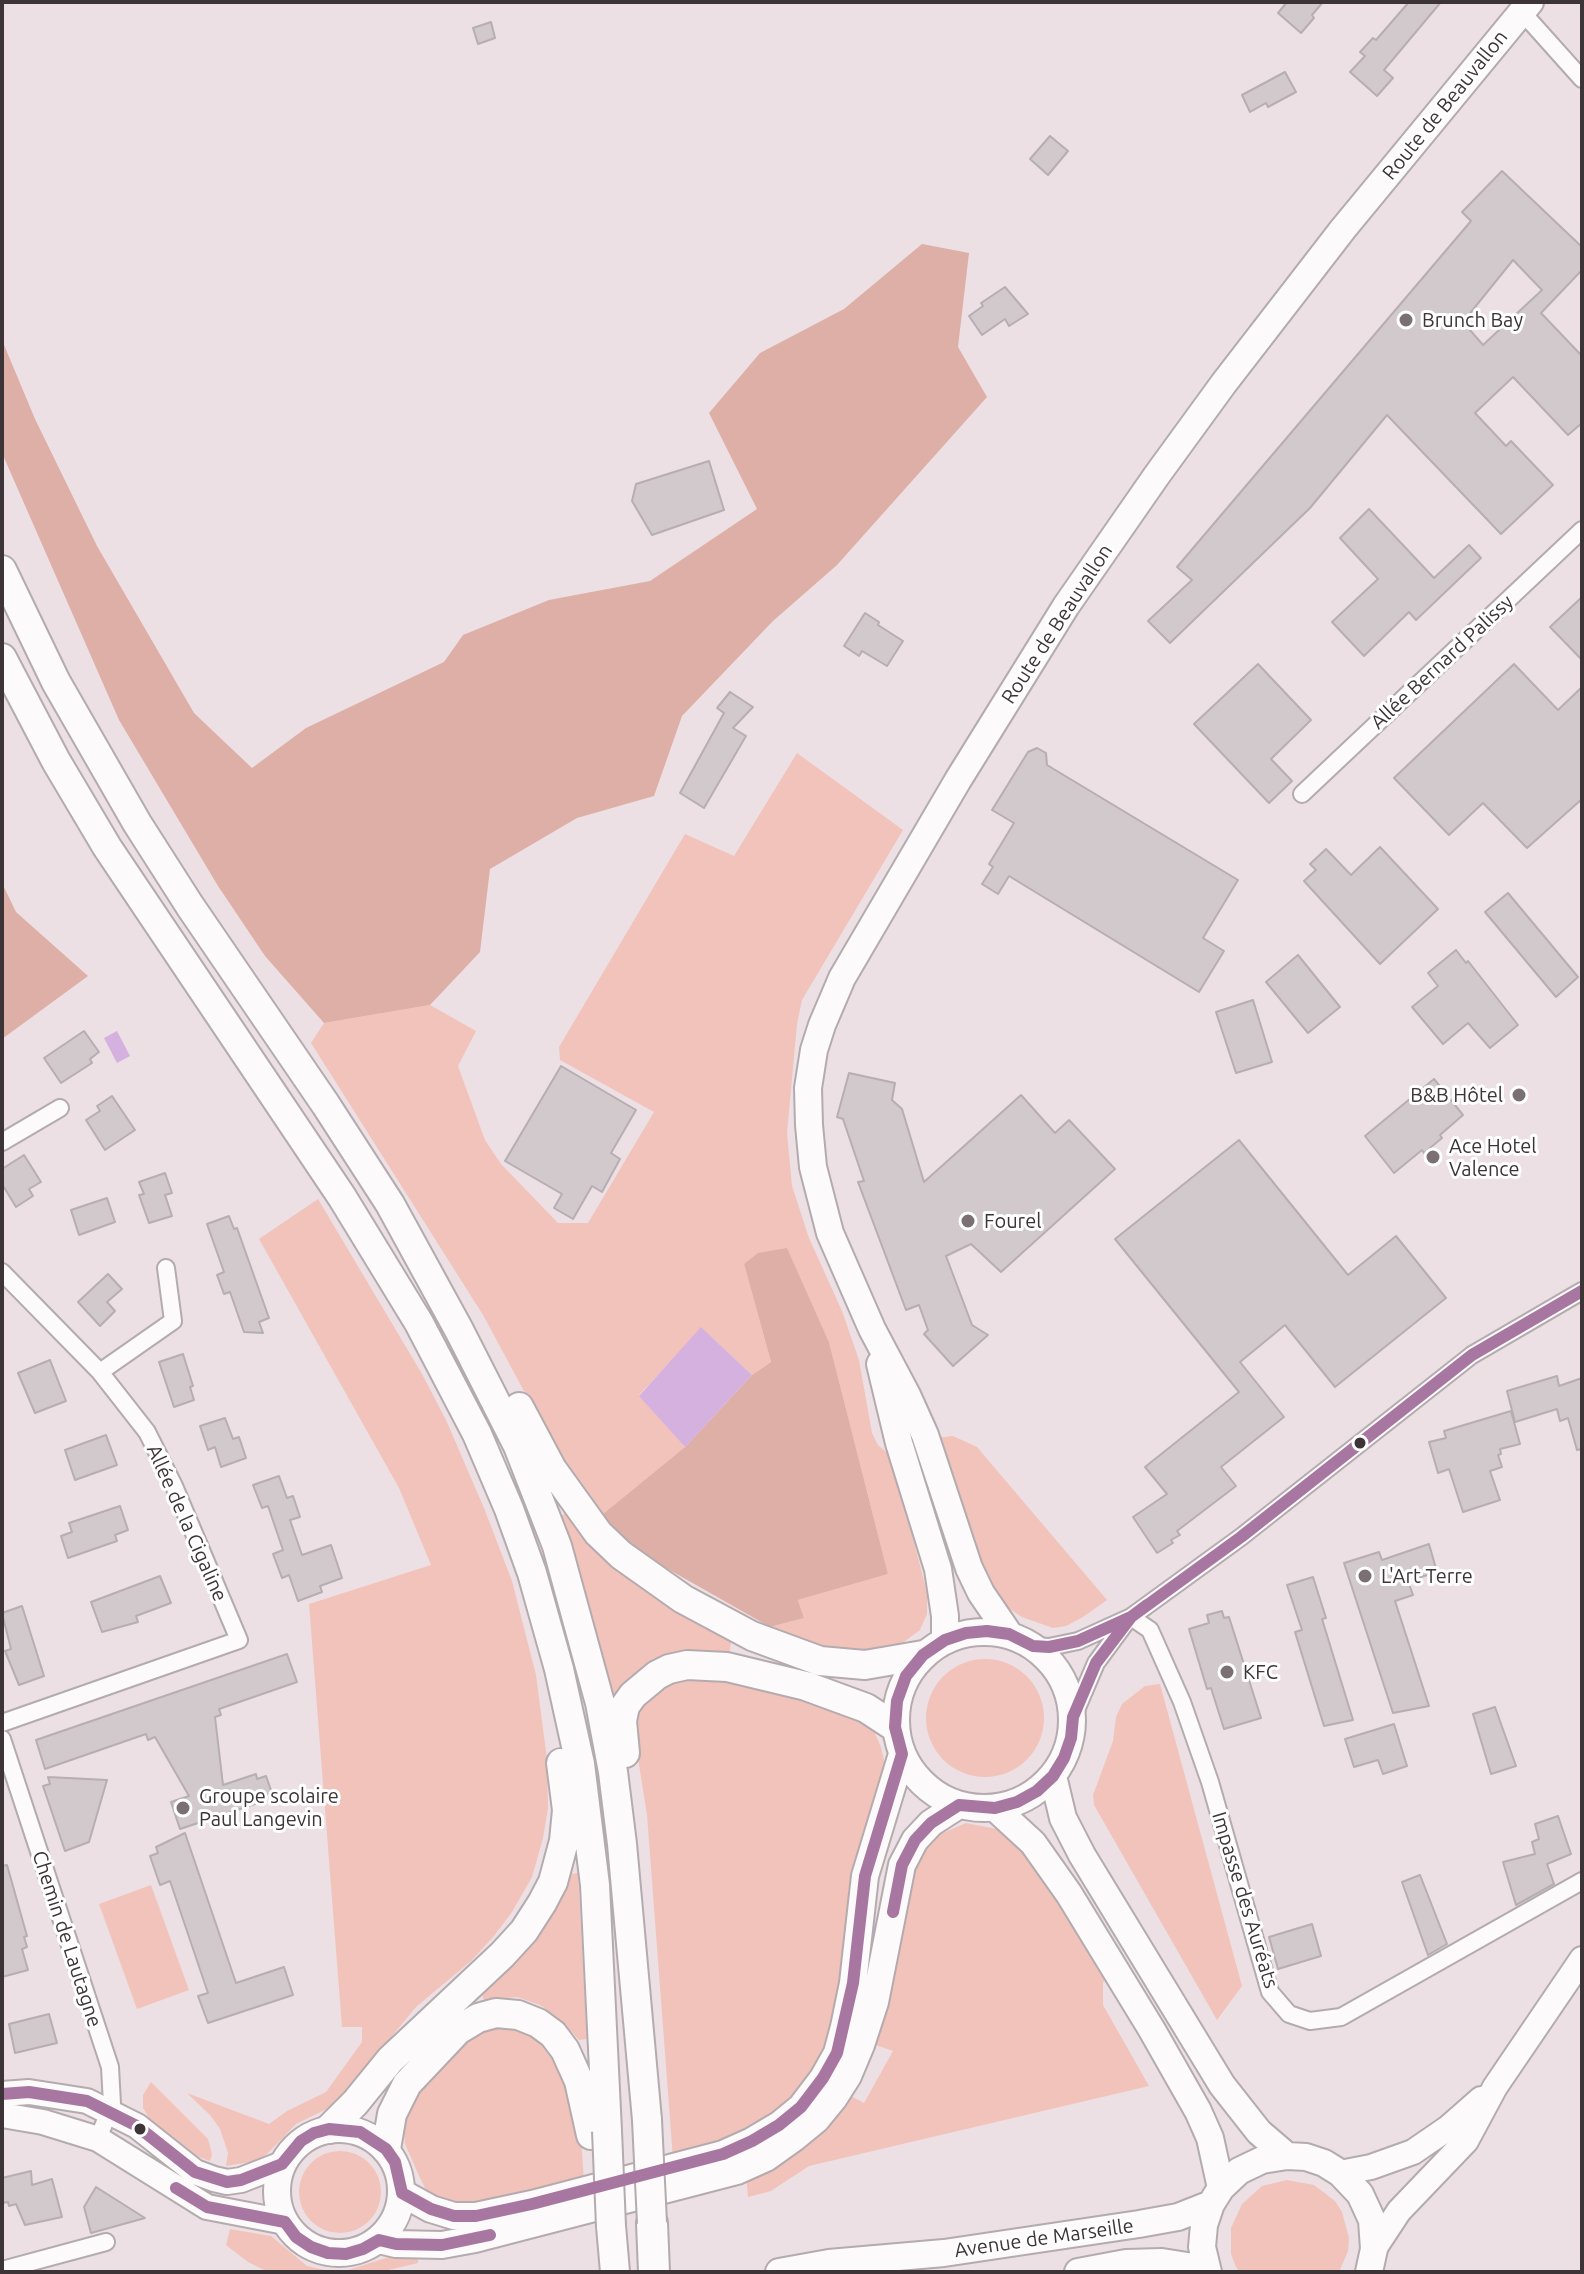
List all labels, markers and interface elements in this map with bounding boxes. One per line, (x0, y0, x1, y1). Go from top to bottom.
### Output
street label: Route de Beauvallon (1377, 25, 1513, 185)
place label: Brunch Bay (1422, 308, 1523, 332)
marker: Brunch Bay (1397, 311, 1415, 329)
street label: Route de Beauvallon (996, 540, 1118, 708)
street label: Allée Bernard Palissy (1366, 590, 1518, 734)
place label: B&B Hôtel (1410, 1083, 1503, 1107)
marker: B&B Hôtel (1510, 1086, 1528, 1104)
place label: Ace Hotel Valence (1449, 1134, 1537, 1181)
marker: Ace Hotel Valence (1424, 1148, 1442, 1166)
place label: Fourel (984, 1209, 1041, 1233)
marker: Fourel (959, 1212, 977, 1230)
unlabelled marker (1352, 1435, 1368, 1451)
street label: Allée de la Cigaline (142, 1441, 232, 1605)
place label: L'Art Terre (1381, 1564, 1473, 1588)
marker: L'Art Terre (1356, 1567, 1374, 1585)
place label: KFC (1243, 1660, 1278, 1684)
marker: KFC (1218, 1663, 1236, 1681)
place label: Groupe scolaire Paul Langevin (199, 1784, 339, 1831)
marker: Groupe scolaire Paul Langevin (174, 1799, 192, 1817)
street label: Impasse des Auréats (1207, 1809, 1283, 1991)
street label: Chemin de Lautagne (27, 1848, 107, 2030)
unlabelled marker (132, 2121, 148, 2137)
street label: Avenue de Marseille (953, 2214, 1135, 2262)

